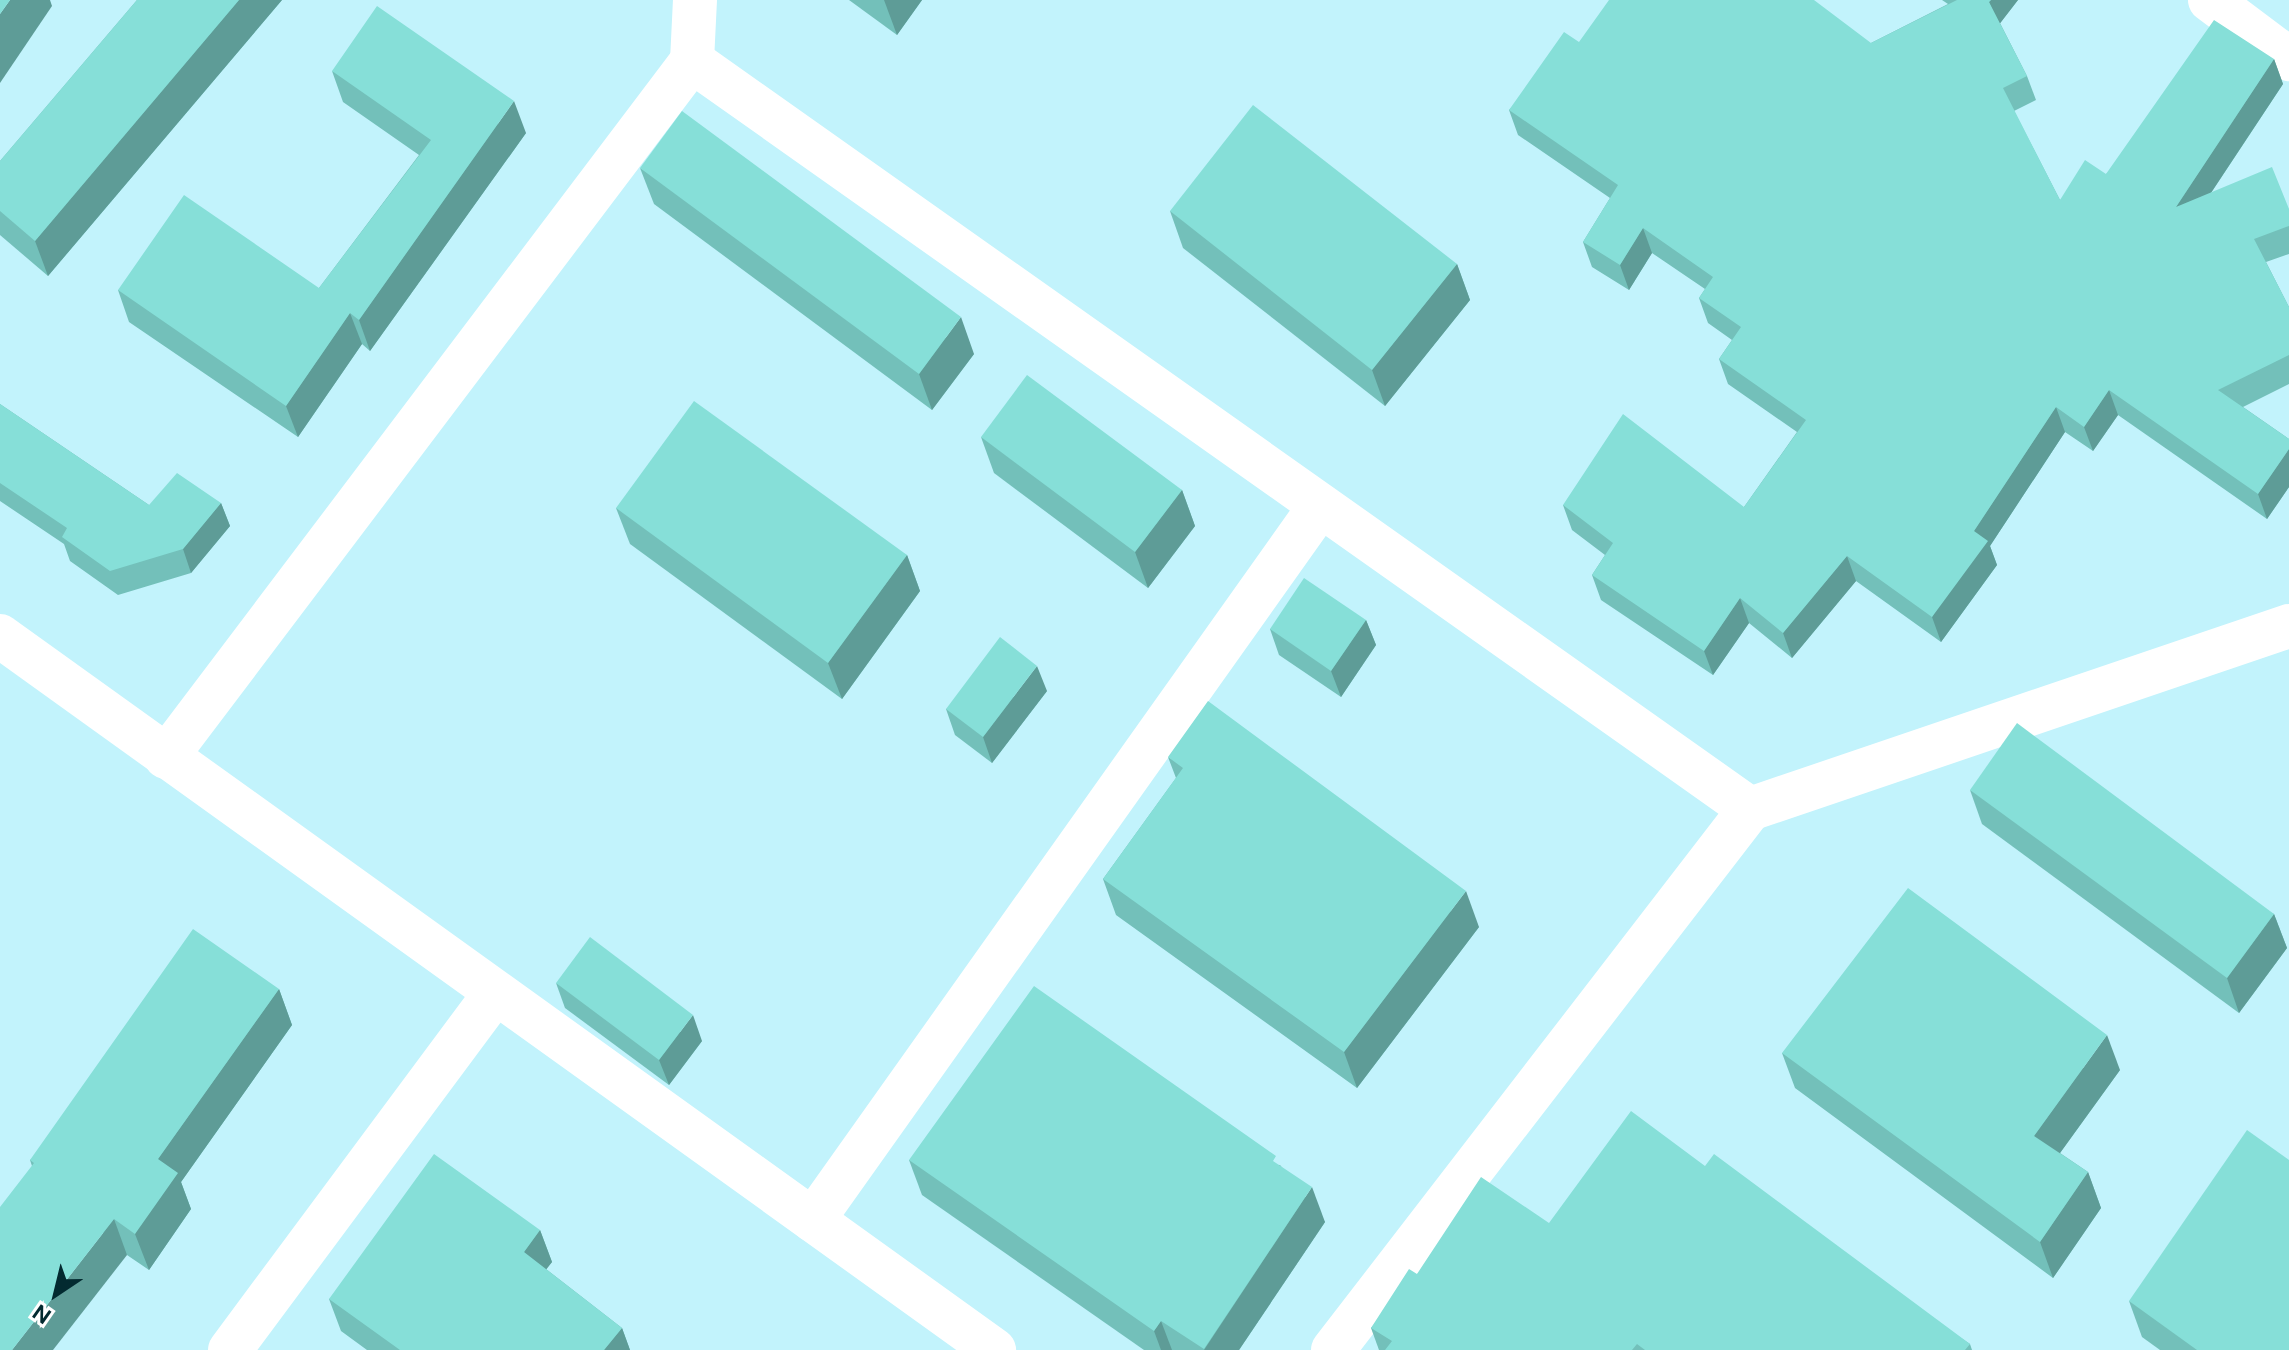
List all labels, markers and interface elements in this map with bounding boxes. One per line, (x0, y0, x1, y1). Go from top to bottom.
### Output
north arrow (16, 1254, 96, 1334)
text: N (27, 1298, 57, 1331)

